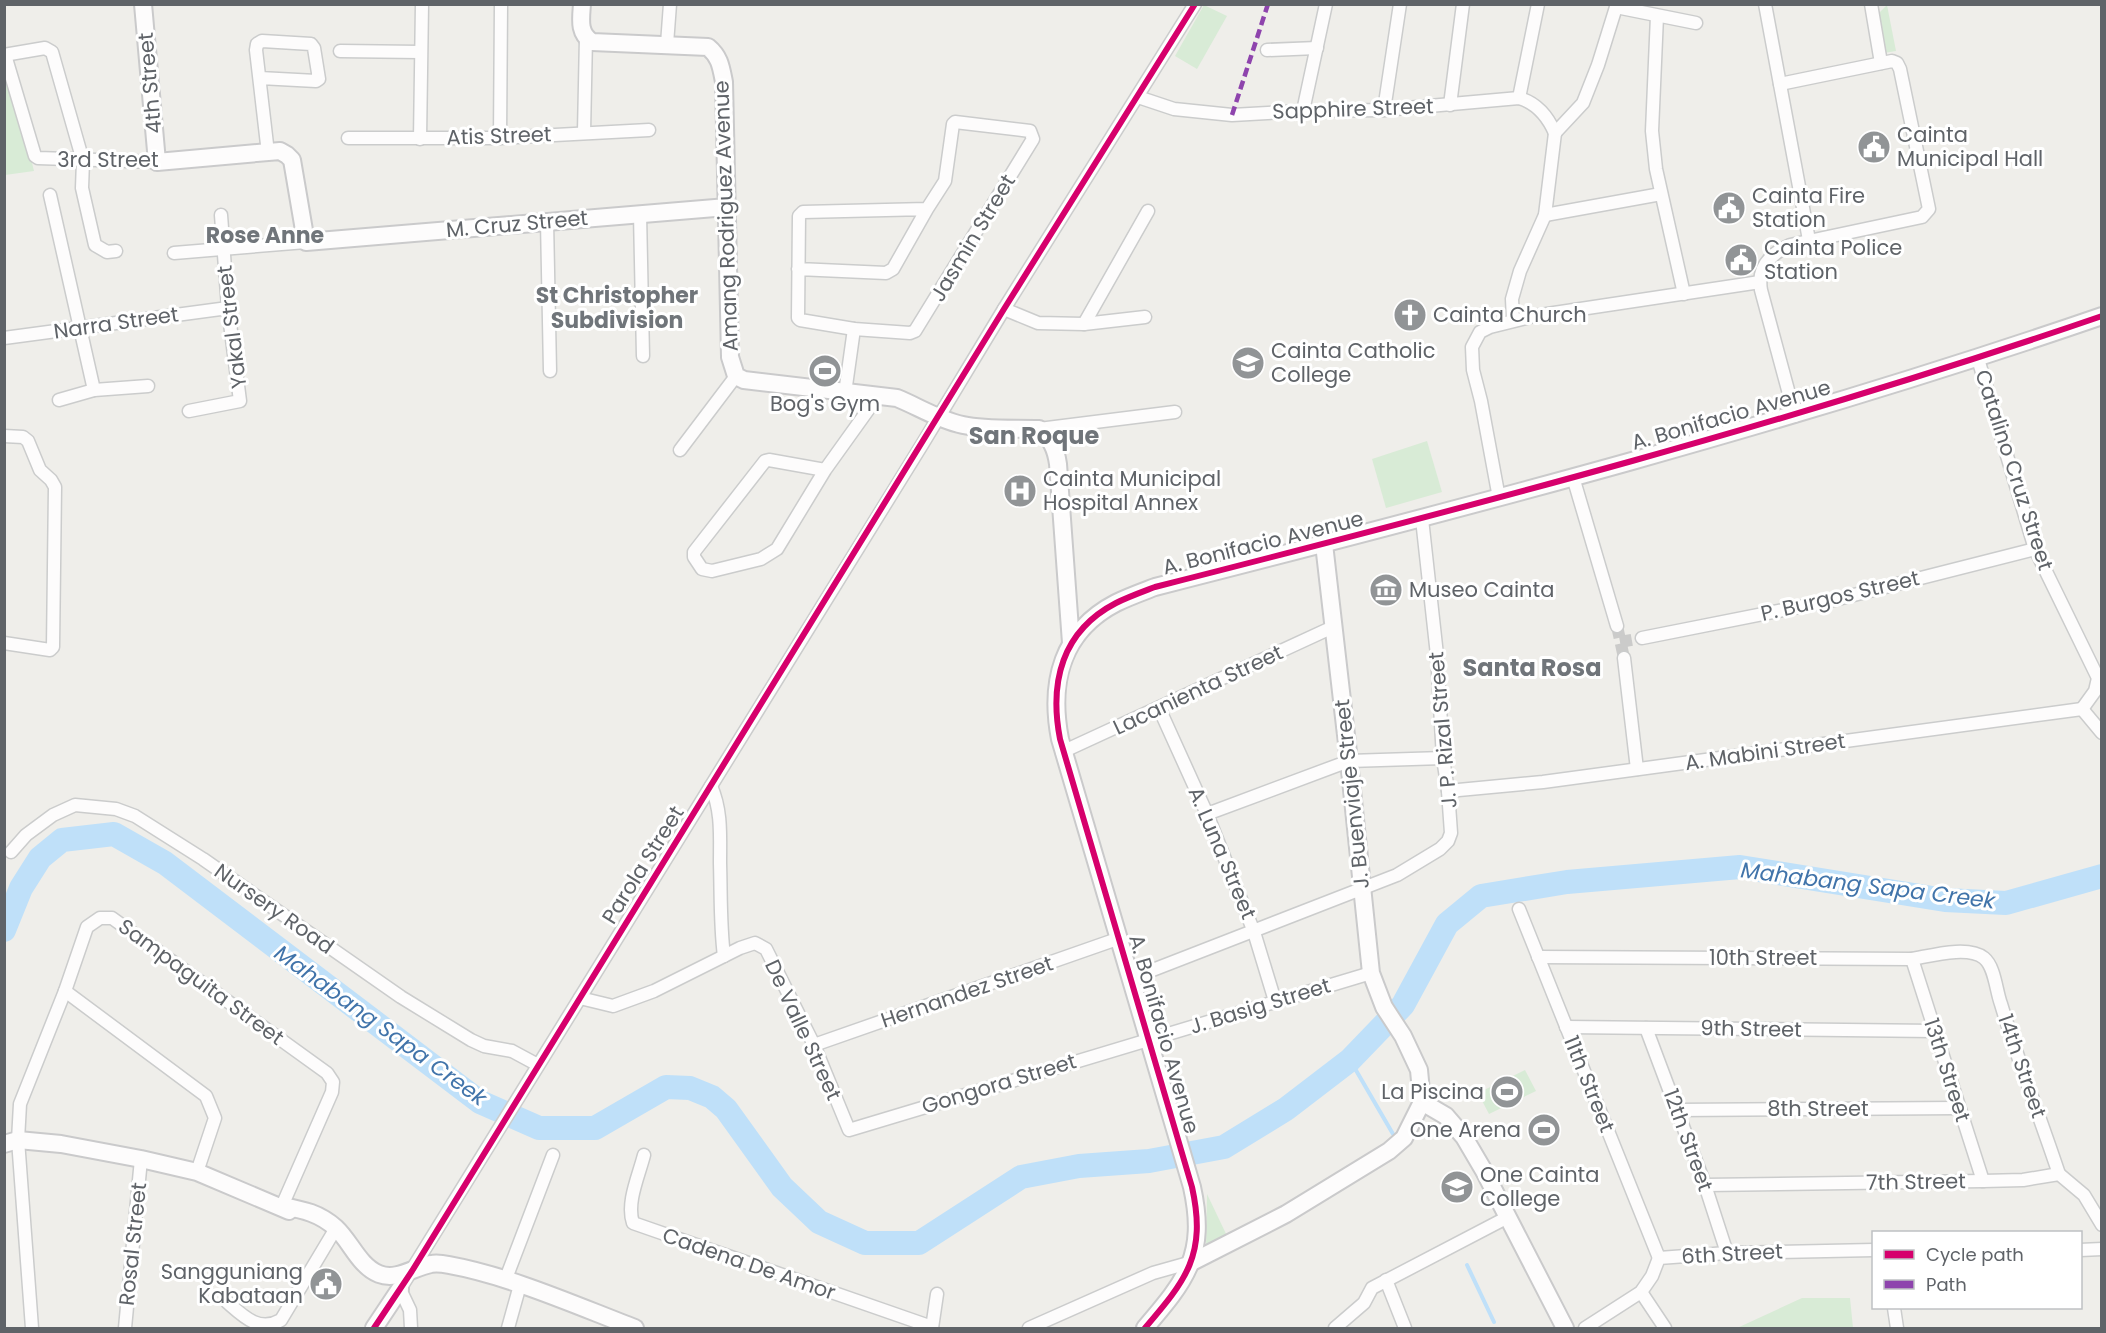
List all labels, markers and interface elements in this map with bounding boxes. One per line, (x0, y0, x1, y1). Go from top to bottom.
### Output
street label: 4th Street (131, 31, 168, 135)
street label: Amang Rodriguez Avenue (706, 80, 745, 352)
street label: Sapphire Street (1272, 91, 1434, 126)
street label: Atis Street (446, 119, 552, 152)
place label: Cainta Municipal Hall (1897, 120, 2043, 173)
public building icon: Cainta Municipal Hall (1856, 129, 1892, 165)
street label: 3rd Street (57, 145, 159, 174)
street label: Jasmin Street (923, 169, 1022, 307)
place label: Cainta Fire Station (1752, 181, 1865, 234)
public building icon: Cainta Fire Station (1711, 190, 1747, 226)
street label: M. Cruz Street (445, 203, 589, 244)
district label: Rose Anne (206, 220, 324, 251)
place label: Cainta Police Station (1764, 233, 1902, 286)
public building icon: Cainta Police Station (1723, 242, 1759, 278)
street label: Yakal Street (210, 264, 253, 390)
district label: St Christopher Subdivision (536, 280, 698, 336)
church icon: Cainta Church (1392, 297, 1428, 333)
street label: Narra Street (52, 299, 180, 346)
place label: Cainta Church (1433, 300, 1587, 329)
place label: Cainta Catholic College (1271, 336, 1435, 389)
school or university icon: Cainta Catholic College (1230, 345, 1266, 381)
sports icon: Bog's Gym (807, 353, 843, 389)
street label: Catalino Cruz Street (1968, 366, 2061, 574)
street label: A. Bonifacio Avenue (1628, 372, 1834, 457)
place label: Bog's Gym (770, 389, 880, 418)
district label: San Roque (969, 419, 1099, 452)
place label: Cainta Municipal Hospital Annex (1043, 464, 1221, 517)
hospital icon: Cainta Municipal Hospital Annex (1002, 473, 1038, 509)
street label: A. Bonifacio Avenue (1159, 504, 1366, 582)
street label: P. Burgos Street (1758, 563, 1922, 628)
museum icon: Museo Cainta (1368, 572, 1404, 608)
place label: Museo Cainta (1409, 575, 1554, 604)
street label: Lacanienta Street (1108, 637, 1287, 742)
street label: J. P. Rizal Street (1421, 650, 1464, 810)
district label: Santa Rosa (1463, 651, 1601, 684)
street label: J. Buenviaje Street (1327, 698, 1376, 890)
street label: A. Mabini Street (1683, 726, 1847, 777)
street label: A. Luna Street (1181, 782, 1263, 924)
street label: Parola Street (595, 800, 690, 929)
water label: Mahabang Sapa Creek (1739, 855, 1998, 917)
street label: Nursery Road (209, 857, 340, 961)
street label: Sampaguita Street (113, 912, 290, 1052)
street label: A. Bonifacio Avenue (1122, 931, 1207, 1137)
water label: Mahabang Sapa Creek (268, 938, 495, 1114)
street label: 10th Street (1709, 943, 1817, 972)
street label: Hernandez Street (877, 948, 1057, 1035)
street label: De Valle Street (758, 955, 849, 1105)
street label: J. Basig Street (1186, 970, 1334, 1041)
street label: 14th Street (1991, 1010, 2054, 1122)
street label: 9th Street (1700, 1013, 1802, 1044)
street label: 13th Street (1917, 1014, 1978, 1125)
street label: 11th Street (1557, 1031, 1622, 1136)
street label: Gongora Street (918, 1046, 1080, 1121)
sports icon: La Piscina (1489, 1074, 1525, 1110)
place label: La Piscina (1381, 1077, 1484, 1106)
street label: 12th Street (1657, 1085, 1720, 1195)
street label: 8th Street (1767, 1094, 1869, 1123)
sports icon: One Arena (1526, 1112, 1562, 1148)
place label: One Arena (1410, 1115, 1521, 1144)
place label: One Cainta College (1480, 1160, 1599, 1213)
street label: 7th Street (1866, 1166, 1966, 1197)
school or university icon: One Cainta College (1439, 1169, 1475, 1205)
street label: Rosal Street (112, 1181, 153, 1307)
street label: Cadena De Amor (659, 1220, 840, 1307)
legend (1872, 1231, 2082, 1309)
street label: 6th Street (1681, 1236, 1783, 1271)
text: Cycle path (1926, 1242, 2024, 1267)
place label: Sangguniang Kabataan (161, 1257, 303, 1310)
public building icon: Sangguniang Kabataan (308, 1266, 344, 1302)
text: Path (1926, 1272, 1967, 1297)

